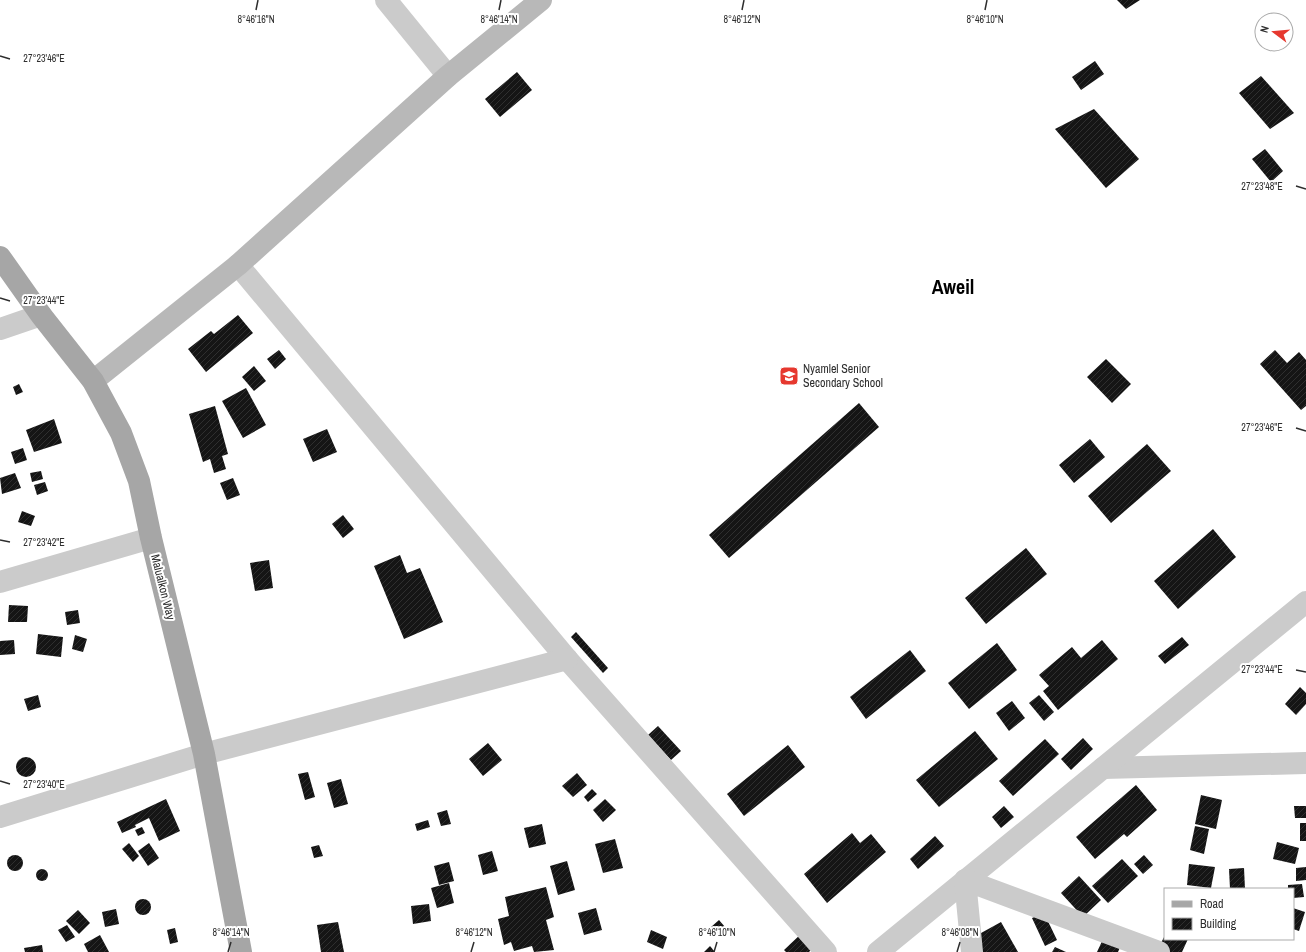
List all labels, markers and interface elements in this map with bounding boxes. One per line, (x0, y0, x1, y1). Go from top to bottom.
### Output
north arrow (1254, 12, 1294, 52)
text: 8°46'16"N (237, 13, 275, 26)
text: 8°46'14"N (480, 13, 518, 26)
text: 8°46'12"N (723, 13, 761, 26)
text: 8°46'10"N (966, 13, 1004, 26)
text: N (1257, 24, 1272, 34)
text: 27°23'46"E (23, 52, 65, 65)
text: 27°23'48"E (1241, 180, 1283, 193)
district label: Aweil (932, 273, 974, 300)
text: 27°23'44"E (23, 294, 65, 307)
place label: Nyamlel Senior Secondary School (803, 361, 883, 391)
school or university icon: Nyamlel Senior Secondary School (778, 365, 800, 387)
text: 27°23'46"E (1241, 421, 1283, 434)
text: 27°23'42"E (23, 536, 65, 549)
street label: Malualkon Way (147, 553, 179, 621)
text: 27°23'44"E (1241, 663, 1283, 676)
text: 27°23'40"E (23, 778, 65, 791)
legend (1164, 888, 1294, 940)
text: Road (1200, 896, 1224, 912)
text: Building (1200, 916, 1237, 932)
text: 8°46'14"N (212, 926, 250, 939)
text: 8°46'12"N (455, 926, 493, 939)
text: 8°46'10"N (698, 926, 736, 939)
text: 8°46'08"N (941, 926, 979, 939)

